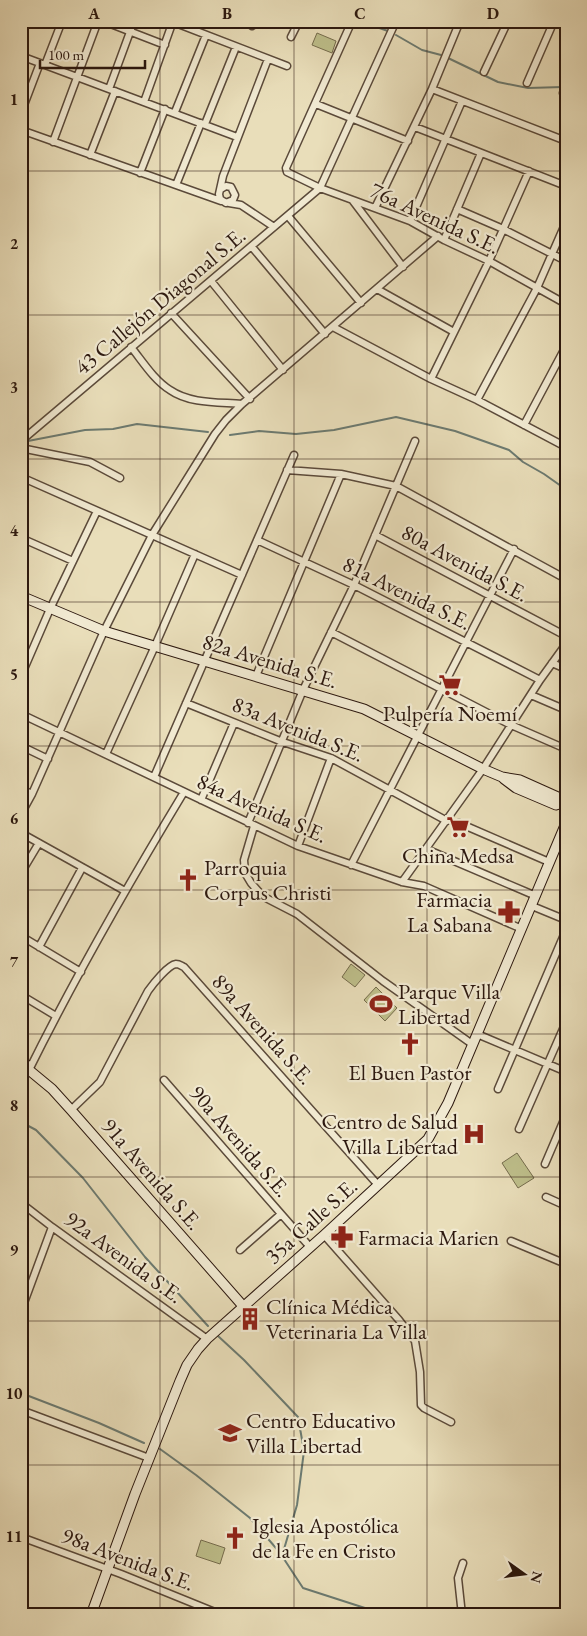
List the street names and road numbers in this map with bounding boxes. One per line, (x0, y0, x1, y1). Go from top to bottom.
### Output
street label: 76a Avenida S.E. (366, 175, 504, 261)
street label: 43 Callejón Diagonal S.E. (68, 221, 252, 381)
street label: 80a Avenida S.E. (397, 517, 533, 609)
street label: 81a Avenida S.E. (338, 549, 476, 637)
street label: 82a Avenida S.E. (199, 627, 341, 695)
street label: 83a Avenida S.E. (228, 689, 368, 769)
street label: 84a Avenida S.E. (192, 766, 332, 850)
street label: 89a Avenida S.E. (205, 967, 321, 1091)
street label: 90a Avenida S.E. (183, 1079, 297, 1203)
street label: 91a Avenida S.E. (95, 1112, 209, 1236)
street label: 35a Calle S.E. (259, 1172, 363, 1270)
street label: 92a Avenida S.E. (59, 1204, 189, 1310)
street label: 98a Avenida S.E. (58, 1520, 198, 1598)

